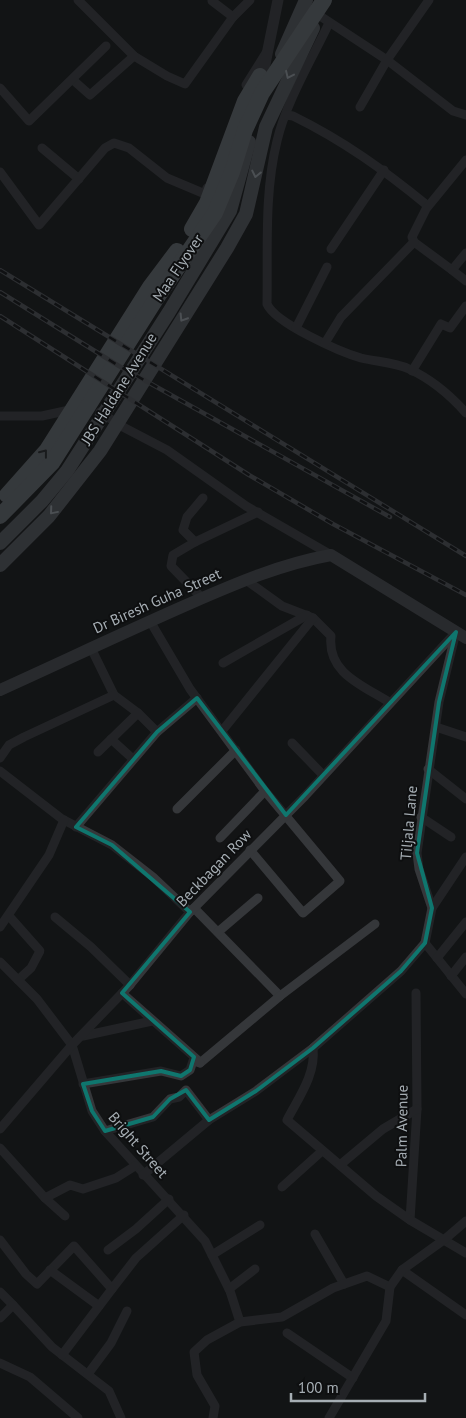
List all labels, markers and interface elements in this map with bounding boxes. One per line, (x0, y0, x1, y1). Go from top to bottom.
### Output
one-way arrow (285, 70, 295, 79)
one-way arrow (251, 170, 261, 179)
street label: Maa Flyover (148, 230, 207, 305)
one-way arrow (180, 313, 190, 322)
street label: JBS Haldane Avenue (76, 329, 161, 449)
one-way arrow (39, 449, 48, 458)
one-way arrow (50, 505, 59, 514)
street label: Dr Biresh Guha Street (90, 564, 224, 637)
street label: Tiljala Lane (396, 785, 421, 861)
street label: Beckbagan Row (172, 825, 255, 910)
street label: Palm Avenue (391, 1085, 412, 1167)
street label: Bright Street (104, 1108, 172, 1182)
scale bar (291, 1370, 425, 1402)
text: 100 m (298, 1378, 339, 1397)

